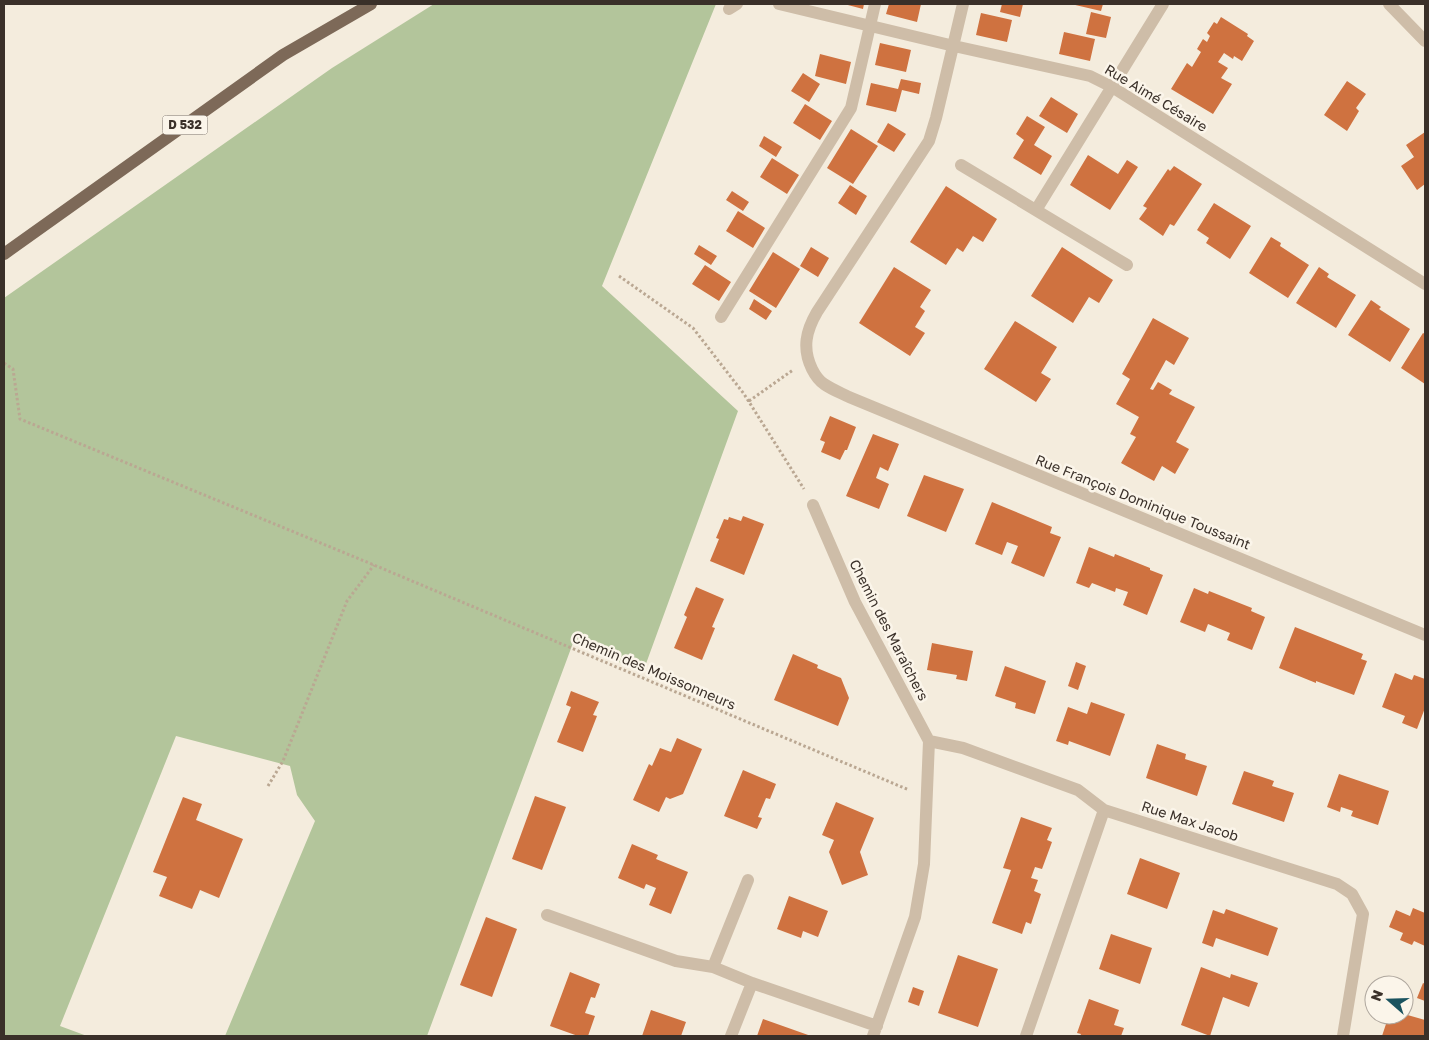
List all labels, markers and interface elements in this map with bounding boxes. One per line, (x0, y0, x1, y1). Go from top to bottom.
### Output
street label: Rue Aimé Césaire (1102, 60, 1211, 135)
road number: D 532 (162, 116, 208, 134)
street label: Rue François Dominique Toussaint (1033, 450, 1253, 553)
street label: Chemin des Maraîchers (846, 556, 933, 703)
street label: Chemin des Moissonneurs (570, 628, 739, 713)
street label: Rue Max Jacob (1140, 797, 1241, 844)
north arrow (1364, 975, 1414, 1025)
text: N (1367, 987, 1386, 1003)

